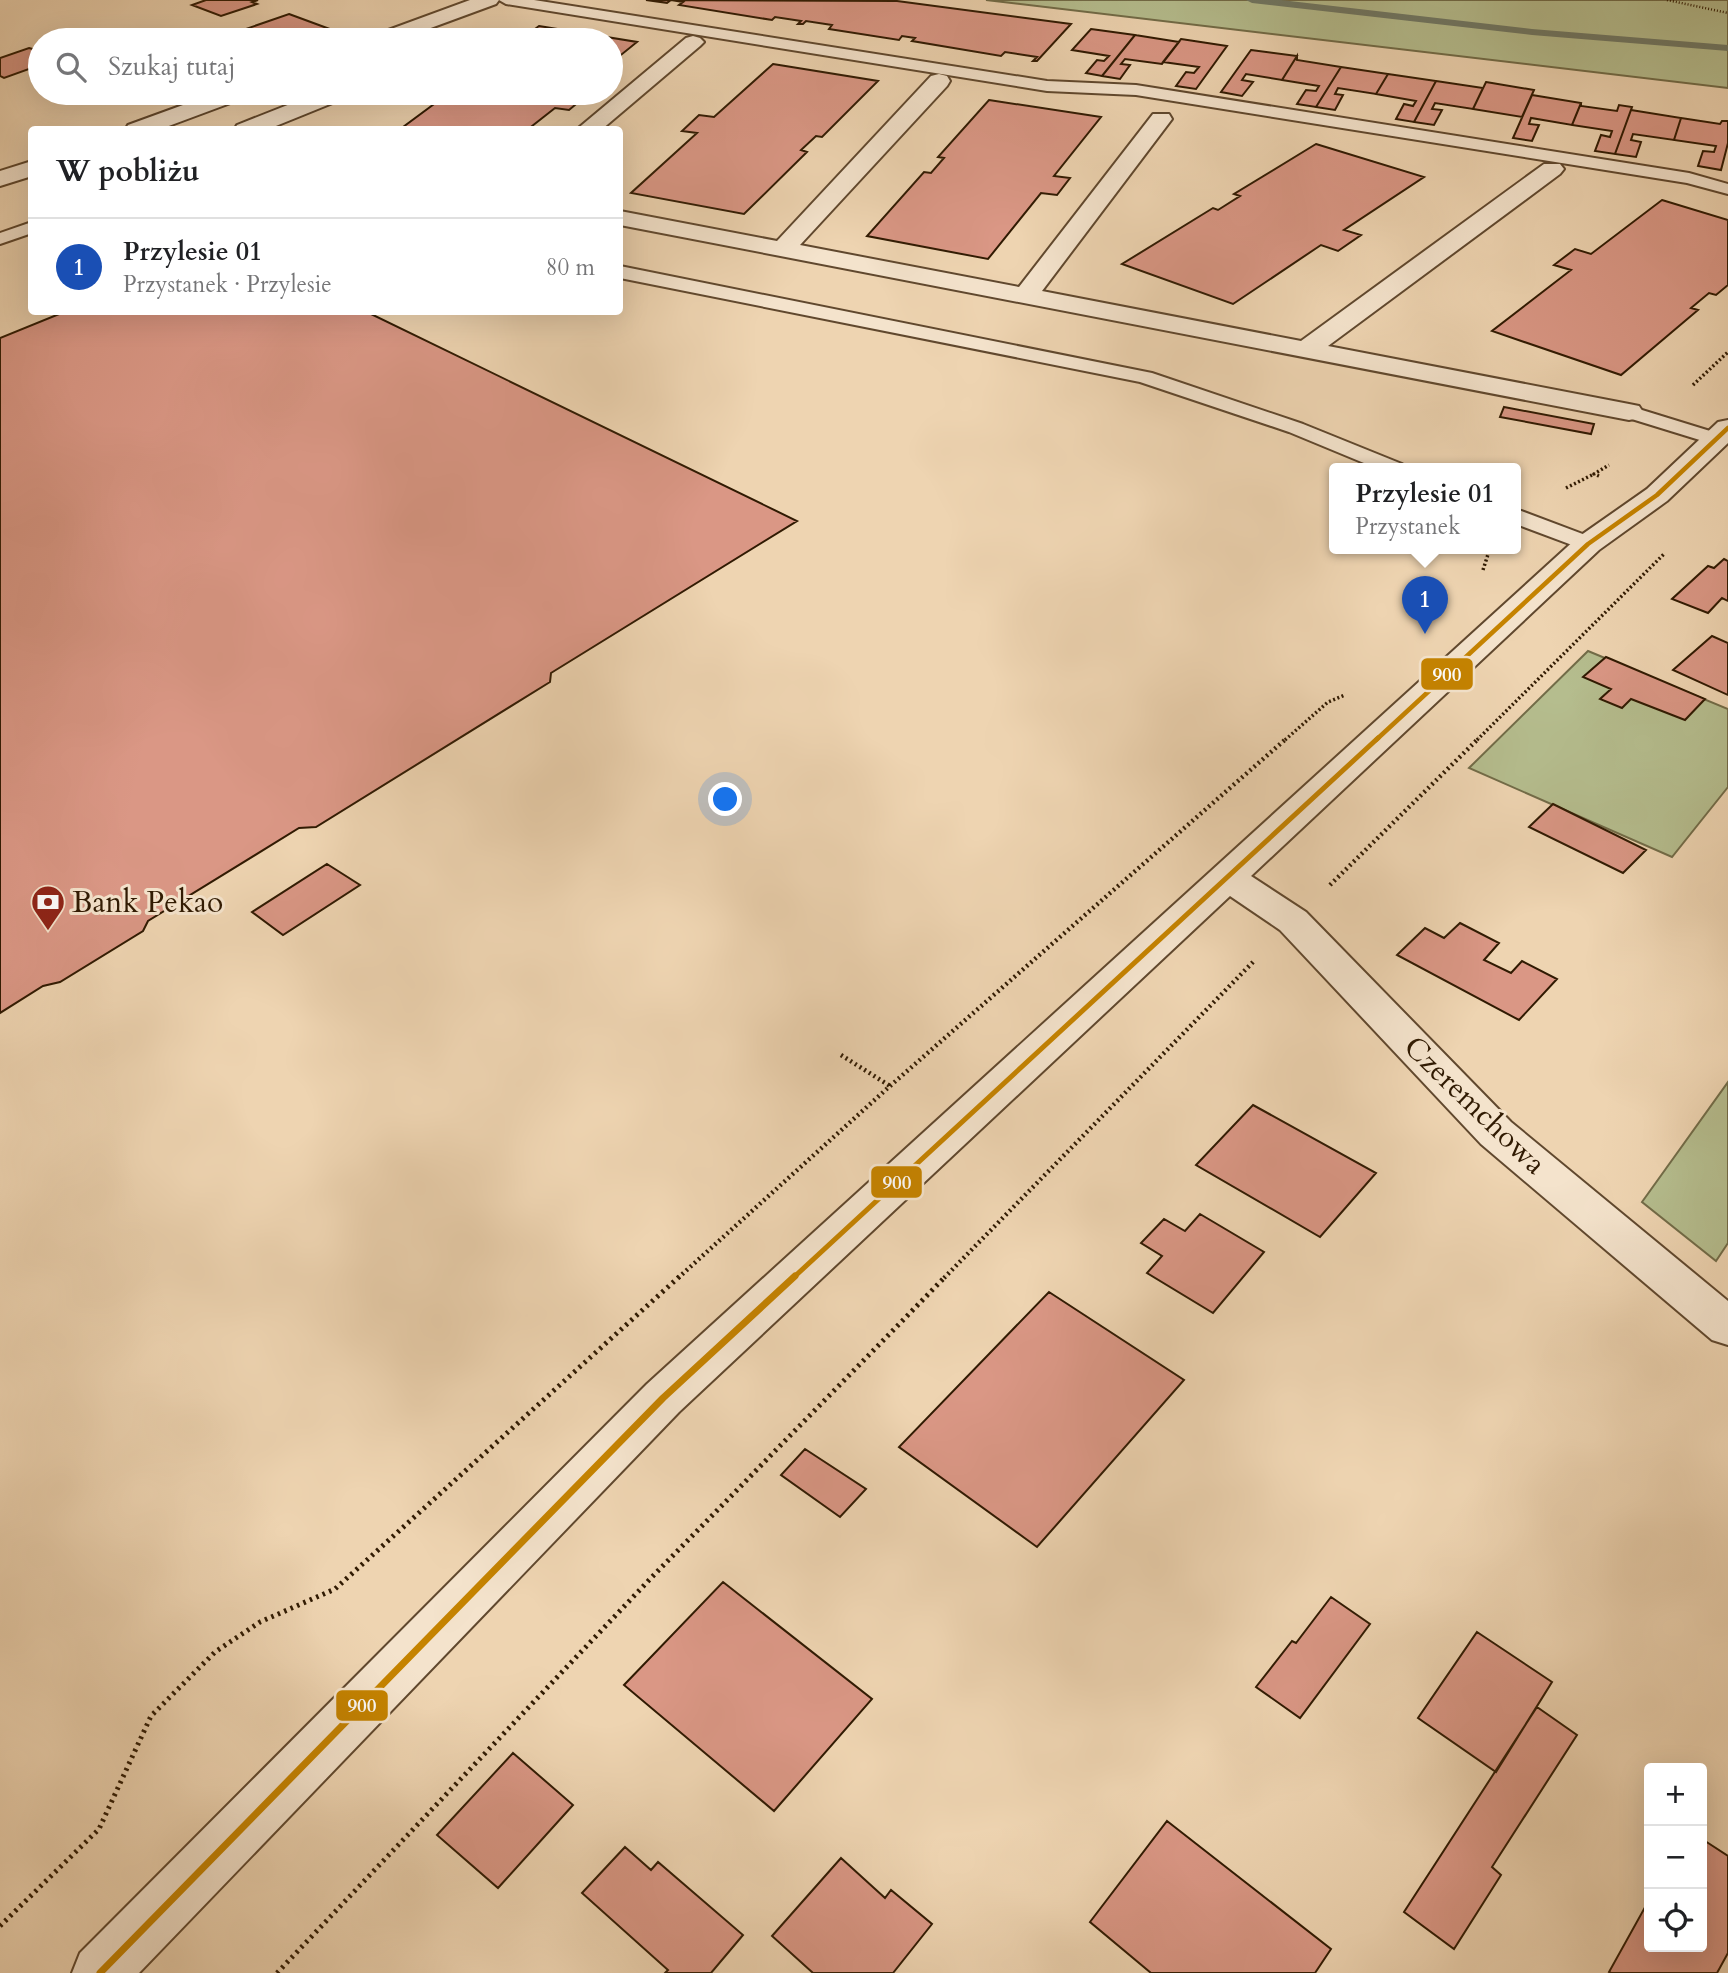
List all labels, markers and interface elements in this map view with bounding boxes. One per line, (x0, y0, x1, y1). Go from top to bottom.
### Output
search box (28, 28, 623, 105)
icon: search (52, 48, 90, 86)
text: Szukaj tutaj (108, 49, 236, 84)
text: W pobliżu (56, 151, 200, 192)
text: Przylesie 01 (123, 234, 262, 269)
text: 1 (73, 252, 85, 283)
text: 80 m (546, 252, 595, 283)
text: Przystanek · Przylesie (123, 269, 332, 300)
popup (1329, 463, 1521, 554)
text: Przylesie 01 (1355, 476, 1495, 511)
text: Przystanek (1355, 511, 1460, 542)
pin: 1 (1402, 576, 1448, 634)
line badge: 900 (1420, 657, 1474, 691)
text: 900 (1432, 662, 1462, 688)
your location (708, 782, 742, 816)
place label: Bank Pekao (72, 882, 223, 923)
bank icon: Bank Pekao (29, 883, 67, 932)
street label: Czeremchowa (1394, 1027, 1555, 1184)
line badge: 900 (870, 1165, 923, 1199)
text: 900 (882, 1170, 912, 1196)
line badge: 900 (335, 1689, 389, 1722)
text: 900 (347, 1693, 377, 1719)
map controls (1644, 1763, 1707, 1952)
button: + (1644, 1763, 1707, 1826)
button: − (1644, 1826, 1707, 1889)
button: locate (1644, 1889, 1707, 1952)

